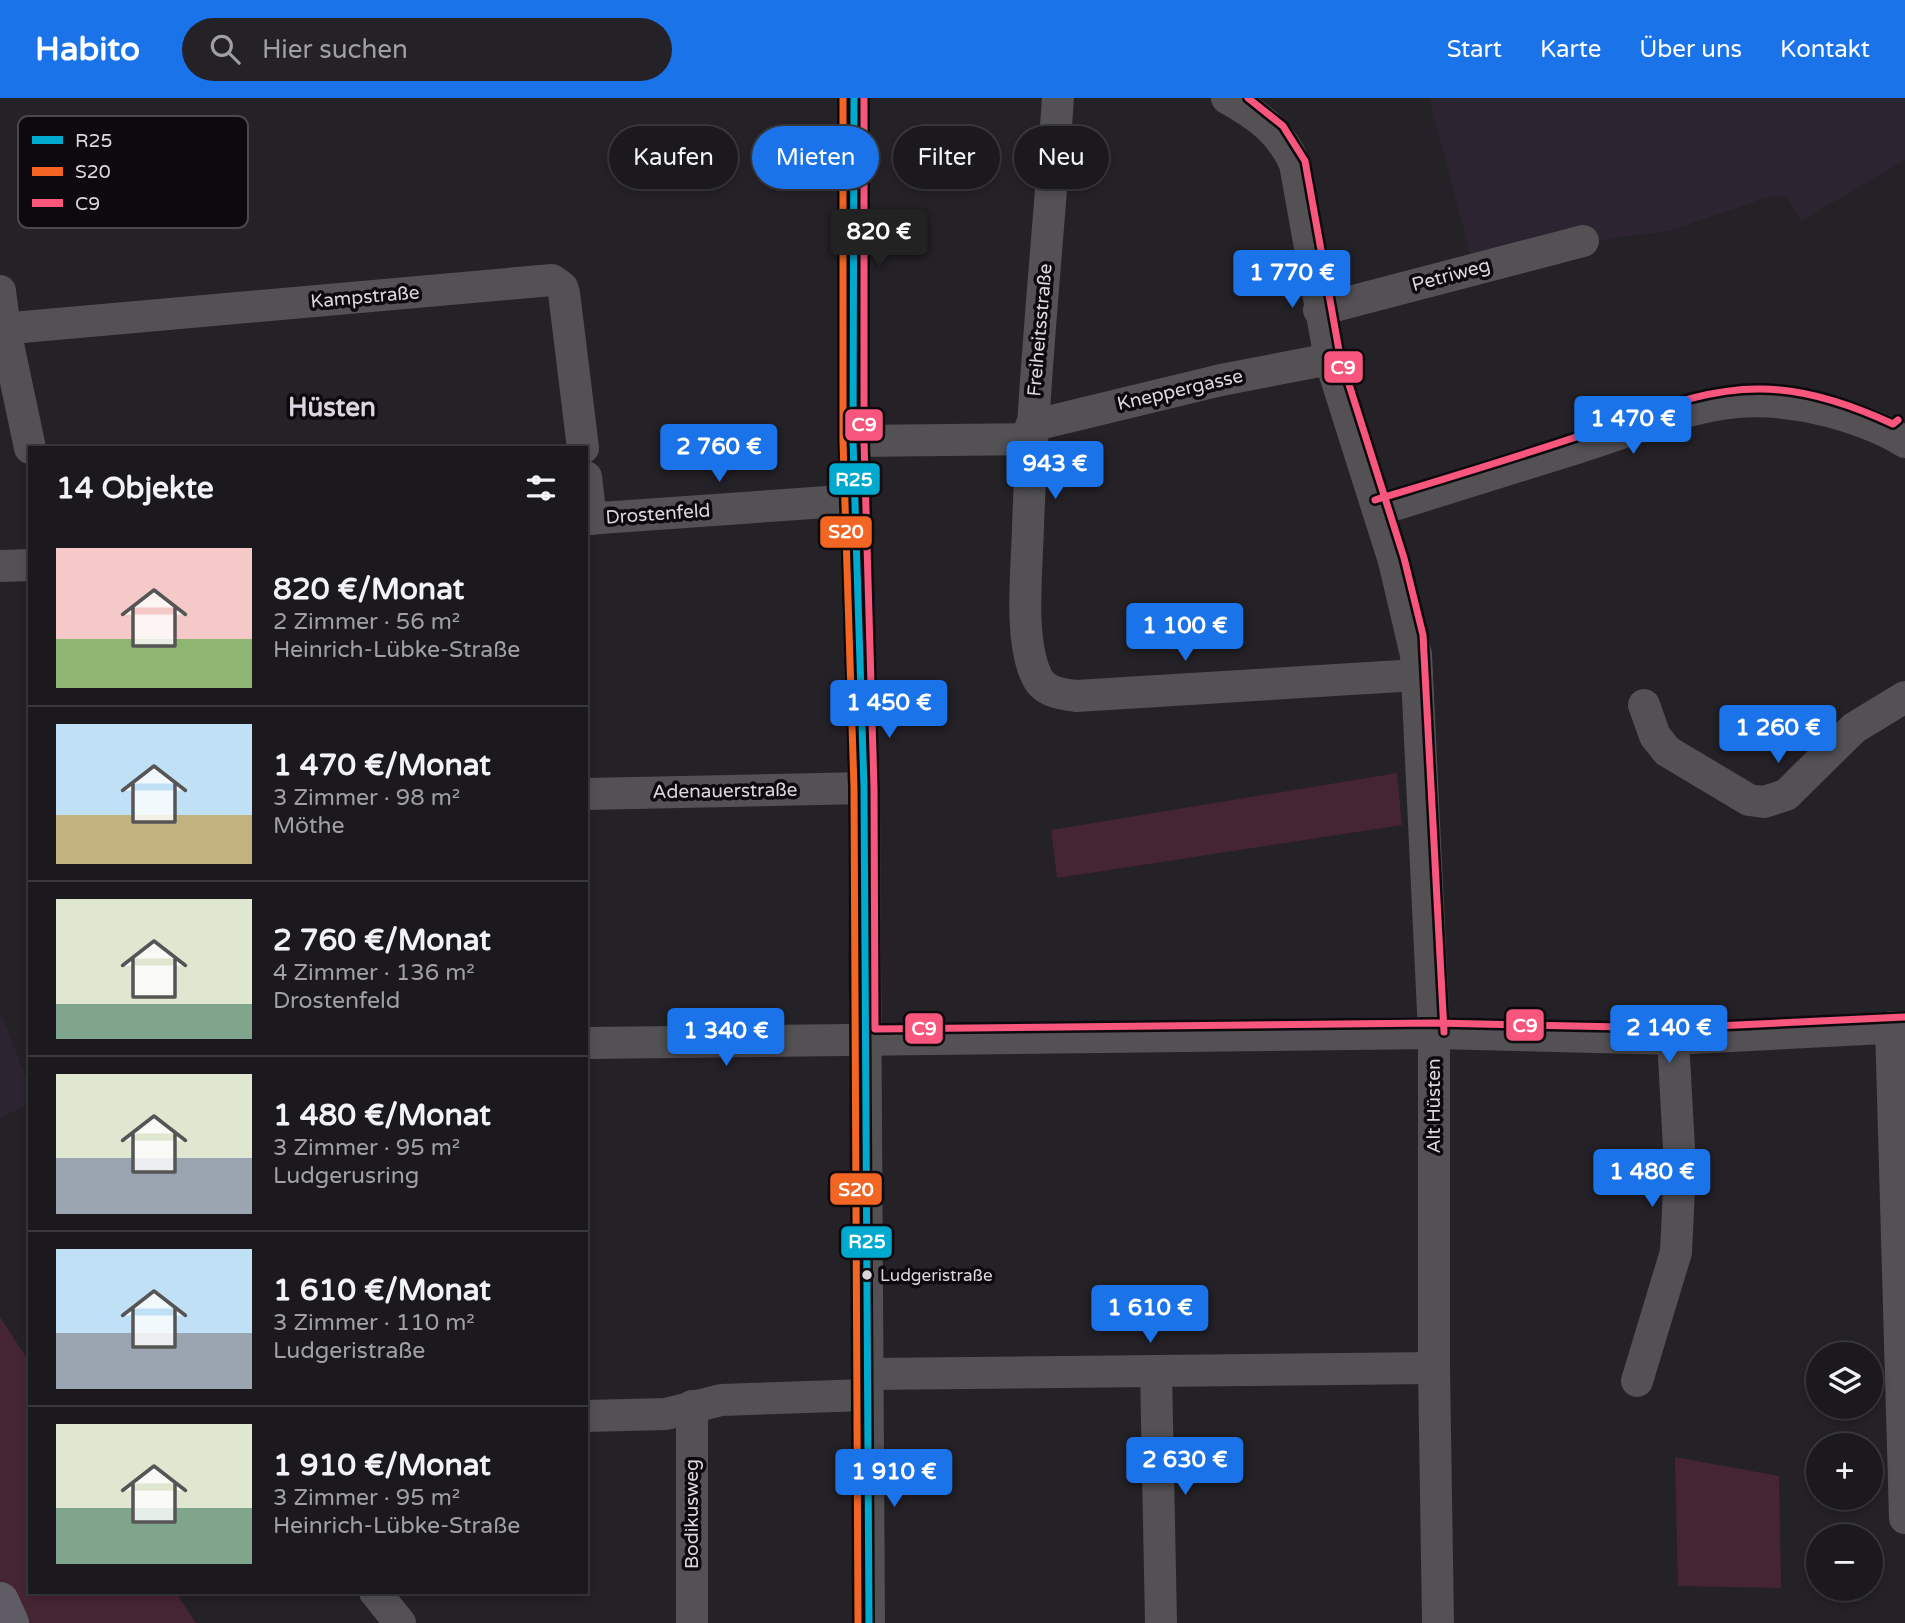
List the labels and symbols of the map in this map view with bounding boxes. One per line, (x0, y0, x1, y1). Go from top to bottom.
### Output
legend (18, 116, 248, 228)
text: R25 (75, 130, 112, 152)
text: S20 (75, 161, 111, 183)
text: C9 (75, 193, 100, 215)
pin: 820 € (830, 209, 928, 269)
pin: 1 770 € (1227, 250, 1357, 310)
street label: Petriweg (1409, 254, 1493, 296)
street label: Freiheitsstraße (1023, 263, 1057, 397)
street label: Kampstraße (310, 281, 420, 313)
line badge: C9 (1323, 350, 1364, 384)
text: C9 (1330, 357, 1356, 379)
street label: Kneppergasse (1115, 365, 1245, 415)
district label: Hüsten (288, 392, 376, 423)
pin: 1 470 € (1568, 396, 1698, 456)
line badge: C9 (844, 408, 884, 442)
text: C9 (851, 414, 877, 436)
pin: 2 760 € (654, 424, 784, 484)
pin: 943 € (1006, 442, 1104, 501)
line badge: R25 (828, 462, 881, 496)
text: R25 (835, 469, 873, 491)
street label: Drostenfeld (605, 499, 711, 529)
line badge: S20 (819, 515, 873, 549)
text: S20 (828, 521, 864, 543)
pin: 1 100 € (1120, 603, 1250, 663)
pin: 1 450 € (824, 680, 954, 740)
pin: 1 260 € (1713, 706, 1843, 765)
street label: Adenauerstraße (652, 779, 798, 803)
pin: 2 140 € (1604, 1006, 1734, 1065)
line badge: C9 (1505, 1008, 1545, 1042)
pin: 1 340 € (661, 1009, 791, 1068)
line badge: C9 (904, 1012, 944, 1045)
text: C9 (1512, 1015, 1538, 1037)
text: C9 (911, 1018, 937, 1040)
street label: Alt Hüsten (1423, 1058, 1445, 1154)
pin: 1 480 € (1587, 1150, 1717, 1209)
line badge: S20 (829, 1172, 883, 1206)
text: S20 (838, 1179, 874, 1201)
line badge: R25 (840, 1225, 893, 1259)
text: R25 (848, 1231, 886, 1253)
place label: Ludgeristraße (880, 1265, 993, 1286)
marker: Ludgeristraße (860, 1268, 874, 1282)
pin: 1 610 € (1085, 1286, 1215, 1345)
pin: 2 630 € (1120, 1438, 1250, 1497)
pin: 1 910 € (829, 1450, 959, 1509)
street label: Bodikusweg (681, 1459, 703, 1569)

